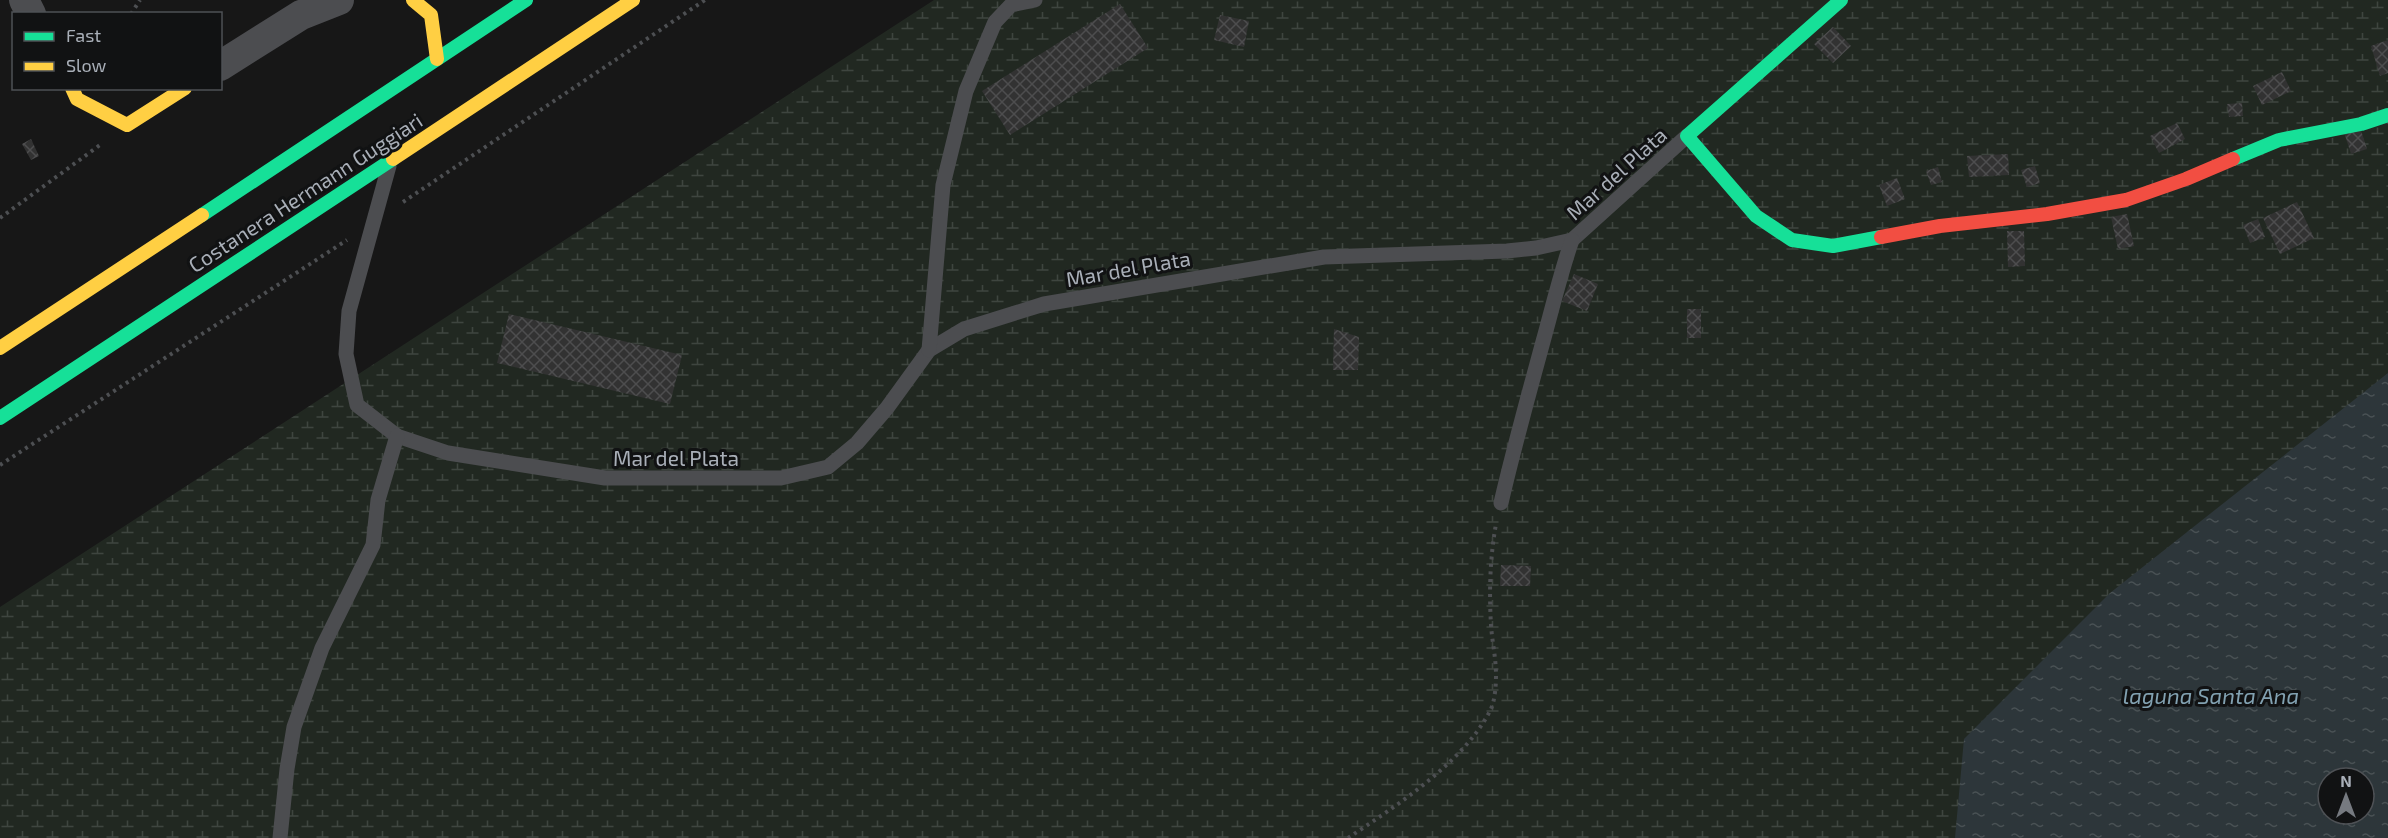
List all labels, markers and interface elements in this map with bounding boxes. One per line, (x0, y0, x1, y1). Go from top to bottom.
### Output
legend (12, 12, 222, 90)
text: Fast (66, 24, 101, 46)
text: Slow (66, 54, 107, 76)
street label: Costanera Hermann Guggiari (183, 107, 427, 277)
street label: Mar del Plata (1561, 122, 1671, 224)
street label: Mar del Plata (1064, 245, 1192, 291)
street label: Mar del Plata (613, 445, 739, 470)
water label: laguna Santa Ana (2123, 682, 2299, 708)
north arrow (2316, 766, 2376, 826)
text: N (2340, 771, 2352, 790)

